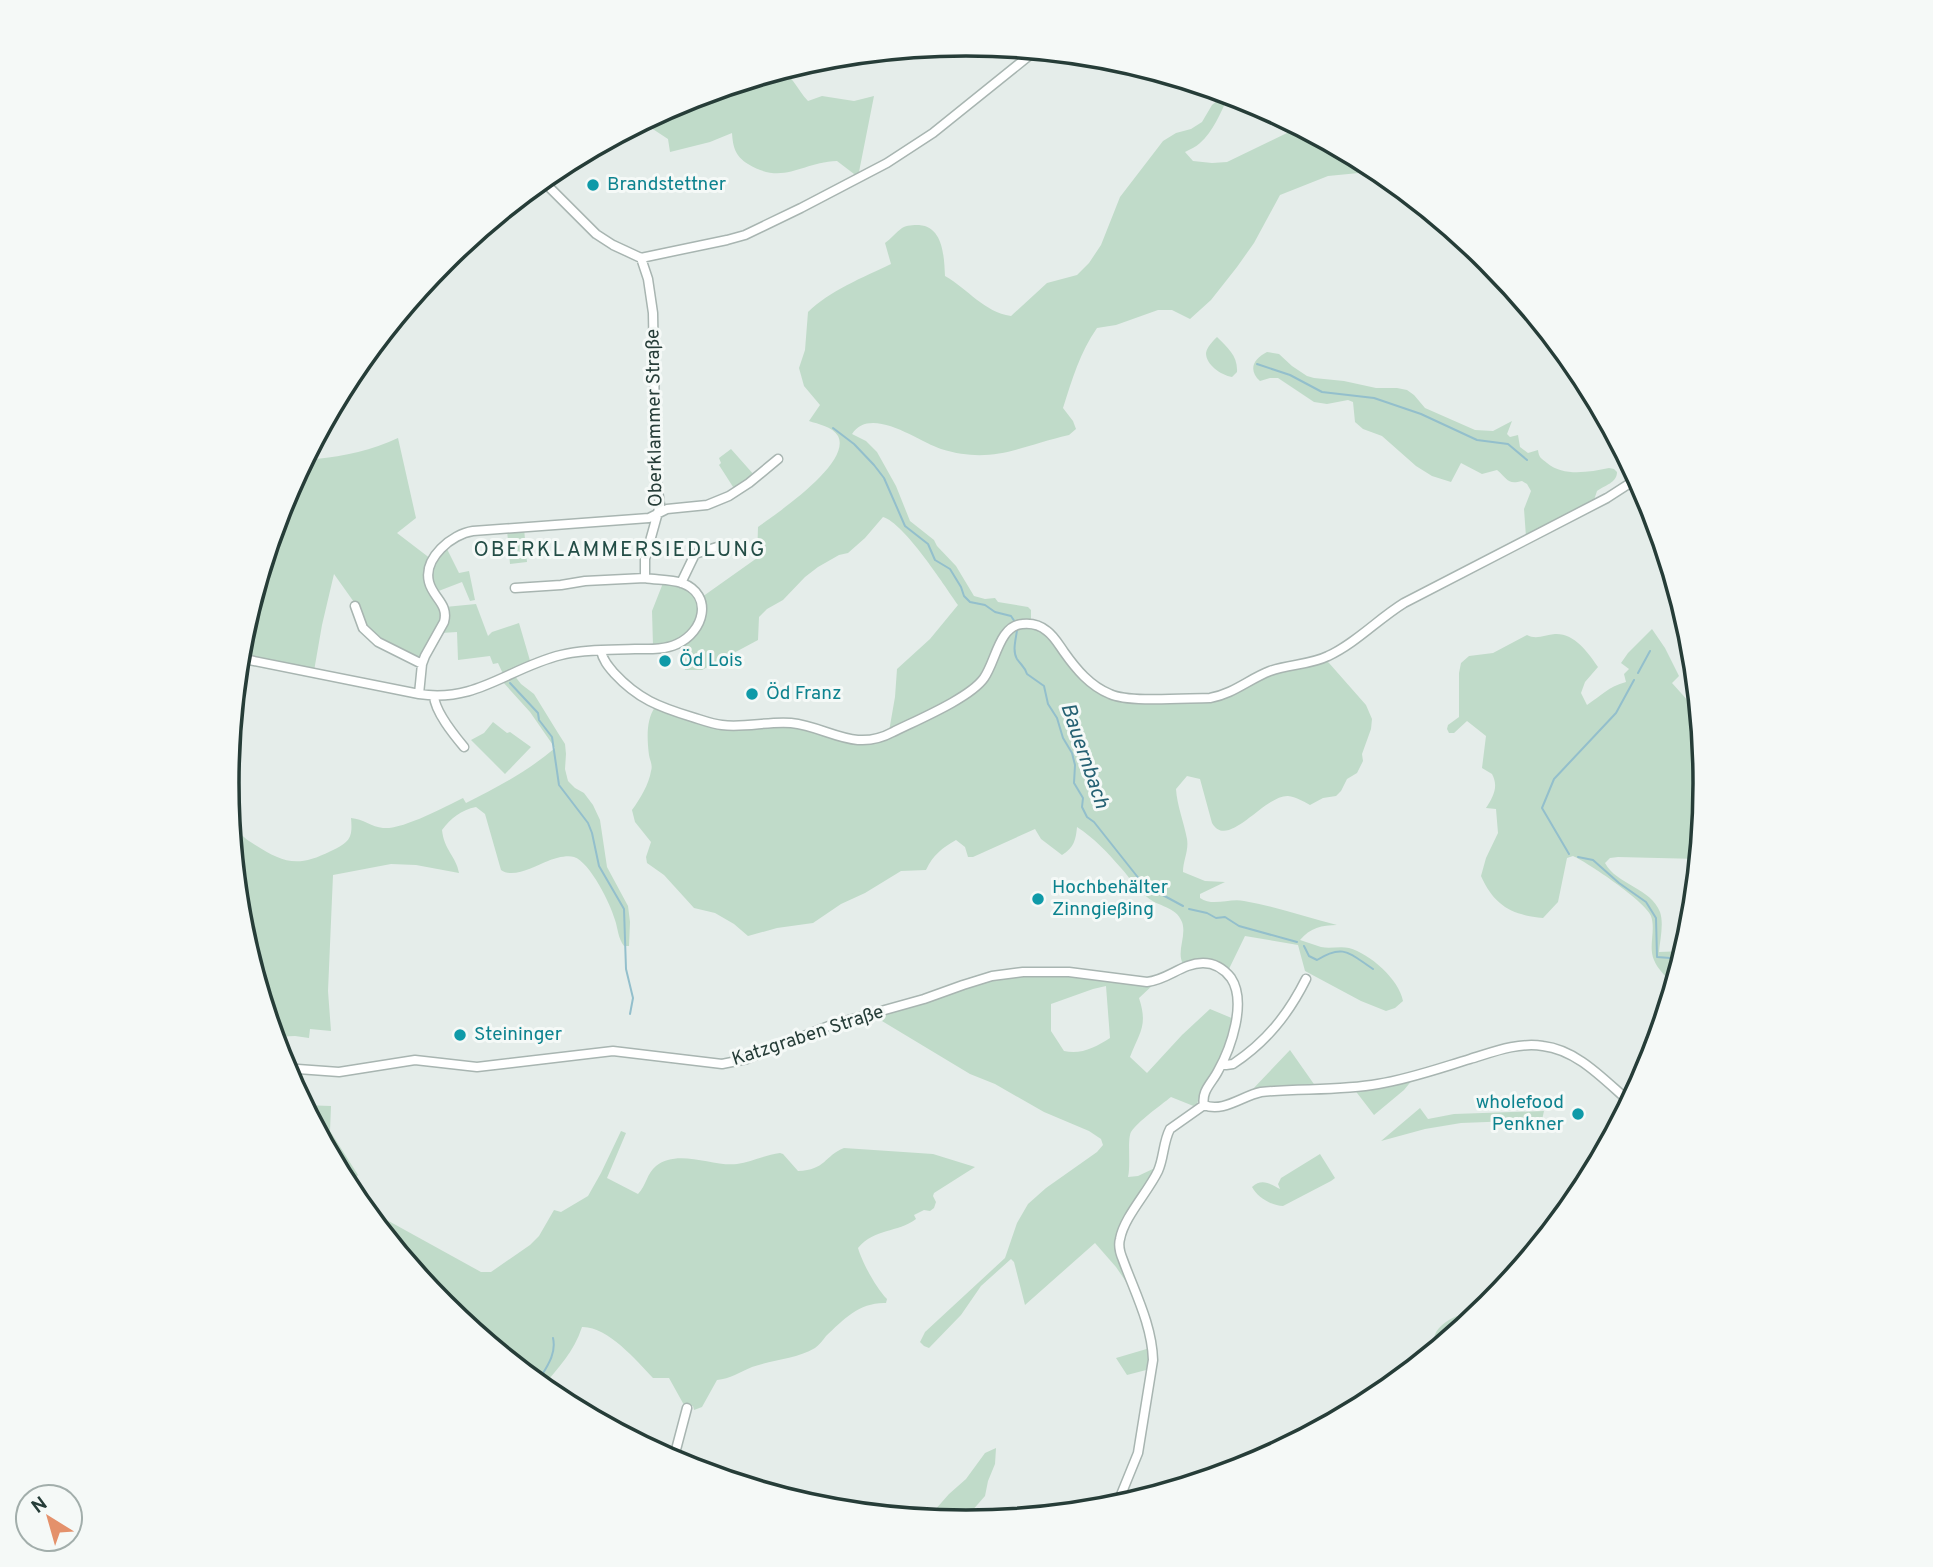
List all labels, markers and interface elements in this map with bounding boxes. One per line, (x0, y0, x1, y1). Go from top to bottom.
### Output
place label: Brandstettner (607, 173, 727, 197)
marker: Brandstettner (585, 177, 601, 193)
street label: Oberklammer Straße (641, 329, 669, 507)
district label: OBERKLAMMERSIEDLUNG (473, 537, 767, 564)
place label: Öd Lois (679, 648, 743, 673)
marker: Öd Lois (657, 653, 673, 669)
place label: Öd Franz (766, 681, 842, 706)
marker: Öd Franz (744, 686, 760, 702)
water label: Bauernbach (1053, 700, 1115, 813)
place label: Hochbehälter Zinngießing (1052, 876, 1169, 922)
marker: Hochbehälter Zinngießing (1030, 891, 1046, 907)
street label: Katzgraben Straße (729, 1000, 887, 1072)
place label: Steininger (474, 1023, 563, 1047)
marker: Steininger (452, 1027, 468, 1043)
place label: wholefood Penkner (1476, 1091, 1565, 1137)
marker: wholefood Penkner (1570, 1106, 1586, 1122)
north arrow (14, 1483, 84, 1553)
text: N (27, 1492, 53, 1520)

